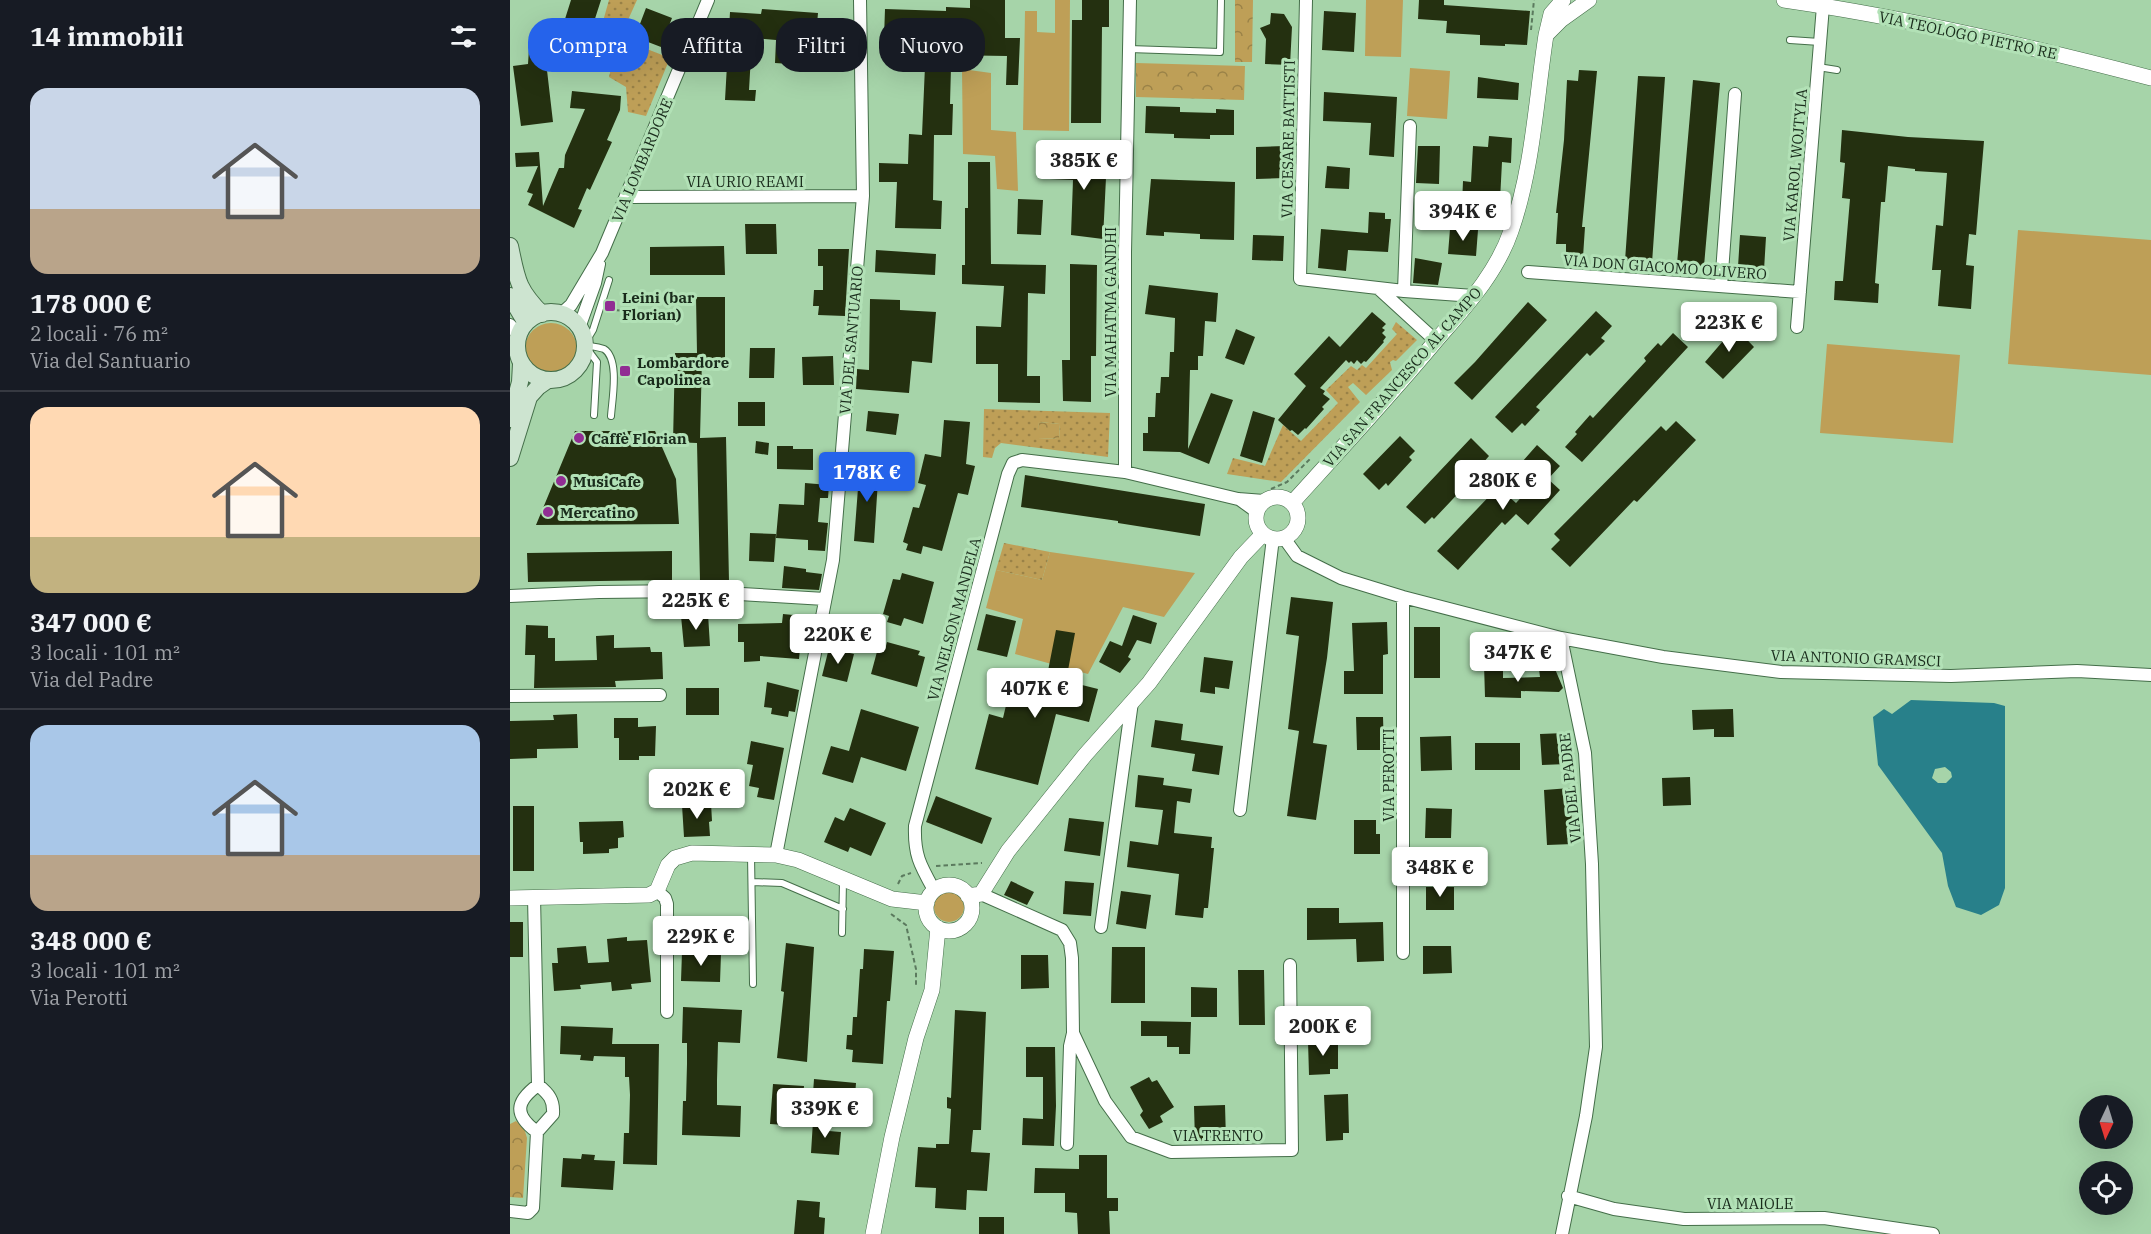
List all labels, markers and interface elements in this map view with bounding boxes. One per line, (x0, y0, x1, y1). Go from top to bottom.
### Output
street label: VIA TEOLOGO PIETRO RE (1877, 7, 2059, 63)
chip: Compra (528, 18, 649, 72)
chip: Affitta (661, 18, 764, 72)
chip: Filtri (776, 18, 867, 72)
chip: Nuovo (879, 18, 985, 72)
text: 14 immobili (30, 19, 184, 53)
icon: filters (447, 20, 480, 53)
street label: VIA CESARE BATTISTI (1277, 60, 1299, 218)
street label: VIA KAROL WOJTYLA (1779, 87, 1811, 242)
street label: VIA LOMBARDORE (607, 95, 677, 225)
icon: home (201, 127, 309, 235)
pin: 385K € (1035, 140, 1133, 191)
text: 385K € (1050, 146, 1118, 173)
street label: VIA URIO REAMI (686, 172, 804, 191)
pin: 394K € (1414, 191, 1512, 242)
text: 394K € (1429, 197, 1497, 224)
street label: VIA MAHATMA GANDHI (1101, 227, 1120, 397)
street label: VIA DON GIACOMO OLIVERO (1563, 250, 1767, 284)
street label: VIA DEL SANTUARIO (835, 265, 867, 415)
street label: VIA SAN FRANCESCO AL CAMPO (1319, 283, 1485, 471)
text: 178 000 € (30, 286, 152, 320)
place label: Leini (bar Florian) (622, 288, 695, 324)
marker: Leini (bar Florian) (603, 299, 617, 313)
pin: 223K € (1680, 302, 1778, 353)
text: 223K € (1695, 308, 1763, 335)
text: 2 locali · 76 m² (30, 320, 168, 347)
text: Via del Santuario (30, 347, 191, 374)
place label: Lombardore Capolinea (637, 353, 729, 389)
marker: Lombardore Capolinea (618, 364, 632, 378)
place label: Caffè Florian (591, 429, 687, 448)
marker: Caffè Florian (572, 431, 586, 445)
icon: home (201, 446, 309, 554)
pin: 178K € (818, 452, 916, 503)
text: 178K € (833, 458, 901, 485)
pin: 280K € (1454, 460, 1552, 511)
text: 280K € (1469, 466, 1537, 493)
place label: MusiCafe (573, 472, 641, 491)
marker: MusiCafe (554, 474, 568, 488)
place label: Mercatino (560, 503, 636, 522)
marker: Mercatino (541, 505, 555, 519)
street label: VIA NELSON MANDELA (923, 535, 985, 703)
pin: 225K € (647, 580, 745, 631)
text: 225K € (662, 586, 730, 613)
text: 347 000 € (30, 605, 152, 639)
pin: 220K € (789, 614, 887, 665)
text: 220K € (804, 620, 872, 647)
pin: 347K € (1469, 632, 1567, 683)
text: 347K € (1484, 638, 1552, 665)
text: 3 locali · 101 m² (30, 639, 180, 666)
street label: VIA ANTONIO GRAMSCI (1770, 646, 1942, 670)
text: Via del Padre (30, 666, 153, 693)
pin: 407K € (986, 668, 1084, 719)
text: 407K € (1001, 674, 1069, 701)
street label: VIA PEROTTI (1379, 728, 1398, 822)
street label: VIA DEL PADRE (1555, 732, 1585, 844)
icon: home (201, 764, 309, 872)
pin: 202K € (648, 769, 746, 820)
text: 202K € (663, 775, 731, 802)
pin: 348K € (1391, 847, 1489, 898)
text: 348K € (1406, 853, 1474, 880)
pin: 229K € (652, 916, 750, 967)
text: 229K € (667, 922, 735, 949)
text: 348 000 € (30, 923, 152, 957)
text: 3 locali · 101 m² (30, 957, 180, 984)
text: Via Perotti (30, 984, 128, 1011)
pin: 200K € (1274, 1006, 1372, 1057)
text: 200K € (1289, 1012, 1357, 1039)
pin: 339K € (776, 1088, 874, 1139)
text: 339K € (791, 1094, 859, 1121)
north arrow (2079, 1095, 2133, 1149)
map controls (2079, 1095, 2133, 1215)
street label: VIA TRENTO (1173, 1126, 1263, 1145)
button: locate (2079, 1161, 2133, 1215)
street label: VIA MAIOLE (1707, 1194, 1793, 1213)

